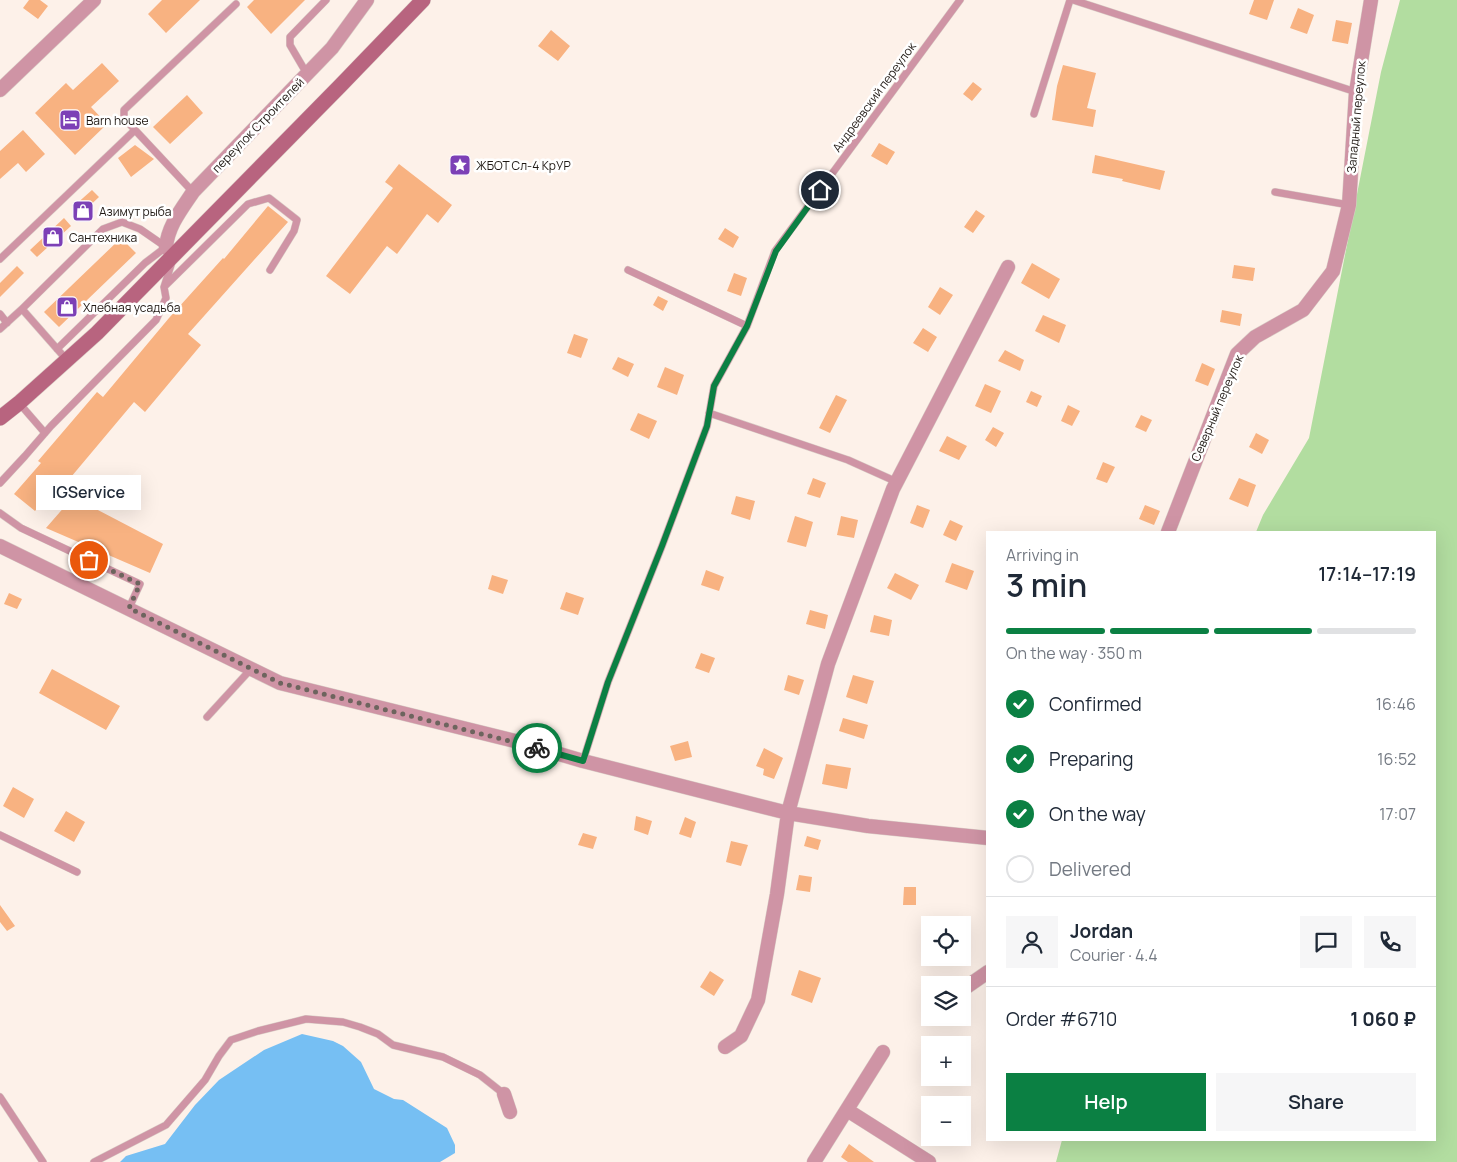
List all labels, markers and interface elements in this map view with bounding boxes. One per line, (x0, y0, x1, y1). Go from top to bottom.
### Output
street label: Андреевский переулок (828, 38, 920, 155)
street label: Западный переулок (1343, 59, 1369, 174)
street label: переулок Строителей (208, 74, 308, 176)
hotel icon: Barn house (58, 108, 82, 132)
place label: Barn house (86, 112, 149, 129)
place icon: ЖБОТ Сл-4 КрУР (448, 153, 472, 177)
place label: ЖБОТ Сл-4 КрУР (476, 157, 571, 174)
pin (799, 169, 841, 211)
icon: home (806, 176, 834, 204)
shop icon: Азимут рыба (71, 199, 95, 223)
place label: Азимут рыба (99, 203, 171, 220)
shop icon: Сантехника (41, 225, 65, 249)
place label: Сантехника (69, 229, 137, 246)
shop icon: Хлебная усадьба (55, 295, 79, 319)
place label: Хлебная усадьба (83, 299, 180, 316)
street label: Северный переулок (1187, 351, 1248, 464)
callout: IGService (36, 475, 142, 510)
text: IGService (52, 481, 125, 503)
pin (68, 539, 110, 581)
text: Arriving in (1006, 544, 1079, 566)
icon: bag (75, 546, 103, 574)
text: 17:14–17:19 (1318, 561, 1416, 587)
text: 3 min (1006, 563, 1087, 607)
text: On the way · 350 m (1006, 642, 1142, 664)
icon: check (1006, 690, 1034, 718)
text: Confirmed (1049, 691, 1142, 717)
text: 16:46 (1376, 693, 1416, 715)
courier (512, 723, 562, 773)
icon: bike (523, 734, 551, 762)
icon: check (1006, 745, 1034, 773)
text: Preparing (1049, 746, 1134, 772)
text: 16:52 (1377, 748, 1416, 770)
icon: check (1006, 800, 1034, 828)
text: On the way (1049, 801, 1146, 827)
text: 17:07 (1379, 803, 1416, 825)
text: Delivered (1049, 856, 1131, 882)
map controls (921, 916, 971, 1146)
button: locate (921, 916, 971, 966)
button: person (1006, 916, 1058, 968)
button: chat (1300, 916, 1352, 968)
button: phone (1364, 916, 1416, 968)
text: Jordan (1070, 918, 1133, 944)
text: Courier · 4.4 (1070, 944, 1158, 966)
button: layers (921, 976, 971, 1026)
text: Order #6710 (1006, 1006, 1117, 1032)
text: 1 060 ₽ (1350, 1006, 1416, 1032)
button: + (921, 1036, 971, 1086)
button: Help (1006, 1073, 1206, 1131)
button: Share (1216, 1073, 1416, 1131)
button: − (921, 1096, 971, 1146)

